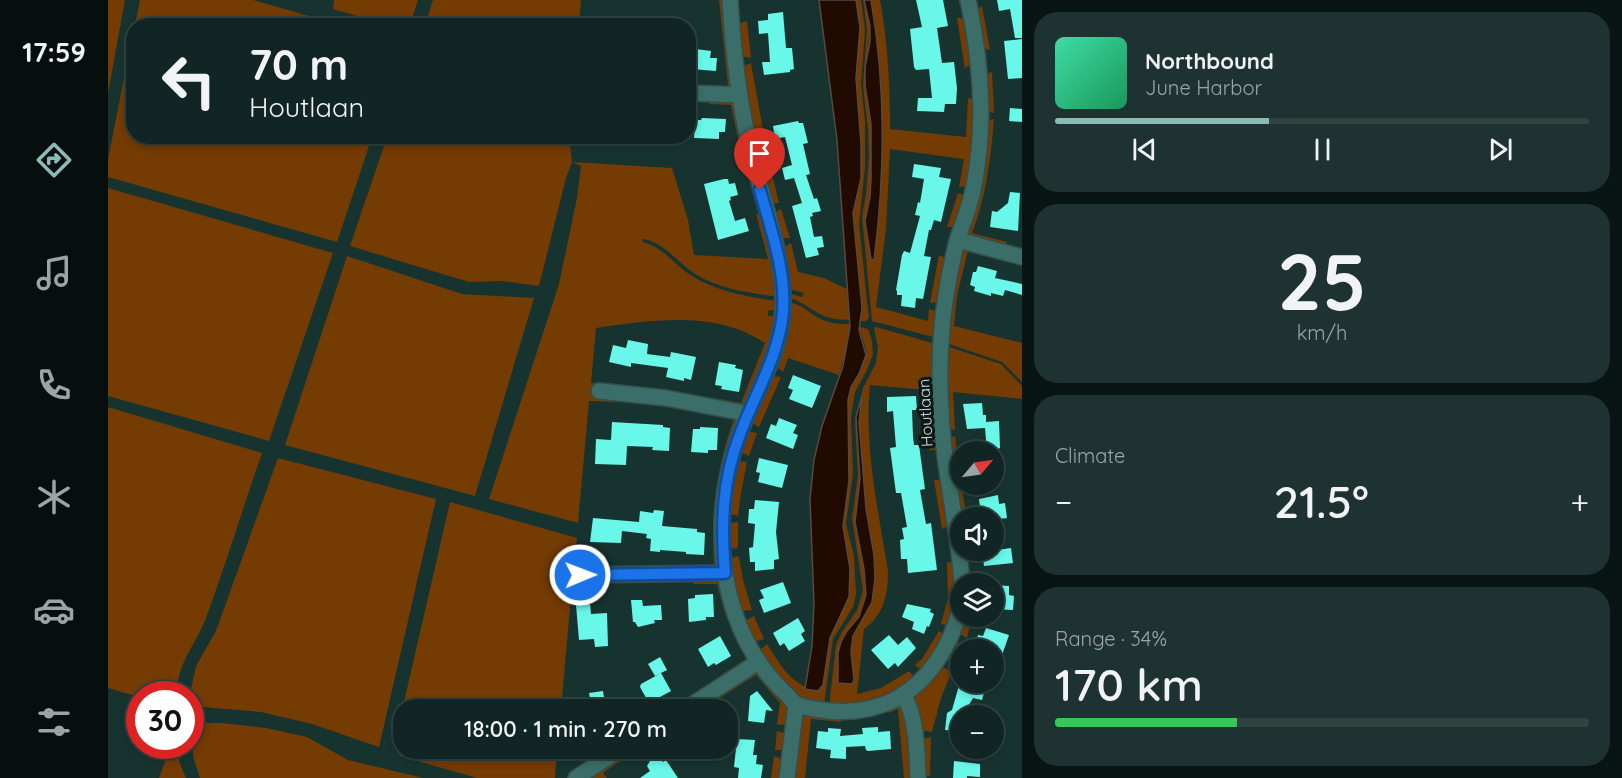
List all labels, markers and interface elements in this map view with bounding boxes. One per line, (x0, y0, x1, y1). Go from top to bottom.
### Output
text: 17:59 (22, 35, 86, 69)
text: 70 m (249, 38, 348, 91)
icon: left (150, 42, 228, 120)
text: Northbound (1145, 47, 1274, 75)
text: June Harbor (1145, 75, 1262, 100)
text: Houtlaan (249, 90, 364, 124)
pin (734, 128, 785, 190)
icon: previous (1128, 133, 1161, 166)
icon: pause (1306, 133, 1339, 166)
icon: next (1484, 133, 1517, 166)
icon: arrive (743, 137, 776, 170)
icon: directions (33, 139, 75, 181)
text: 25 (1277, 232, 1367, 330)
icon: music (33, 252, 75, 294)
text: km/h (1297, 320, 1347, 345)
icon: phone (33, 364, 75, 406)
street label: Houtlaan (913, 378, 937, 448)
north arrow (950, 441, 1004, 495)
map controls (950, 441, 1004, 759)
text: Climate (1055, 443, 1125, 468)
text: 21.5° (1274, 473, 1369, 529)
icon: climate (33, 476, 75, 518)
text: − (1055, 481, 1072, 522)
text: + (1570, 481, 1589, 522)
button: sound (950, 507, 1004, 561)
position arrow (548, 543, 612, 607)
button: layers (950, 573, 1004, 627)
icon: car (33, 589, 75, 631)
text: Range · 34% (1055, 626, 1167, 651)
button: + (950, 639, 1004, 693)
text: 170 km (1055, 656, 1203, 712)
speed limit sign: 30 (126, 681, 204, 759)
icon: filters (33, 701, 75, 743)
button: − (950, 705, 1004, 759)
text: 18:00 · 1 min · 270 m (464, 715, 667, 743)

